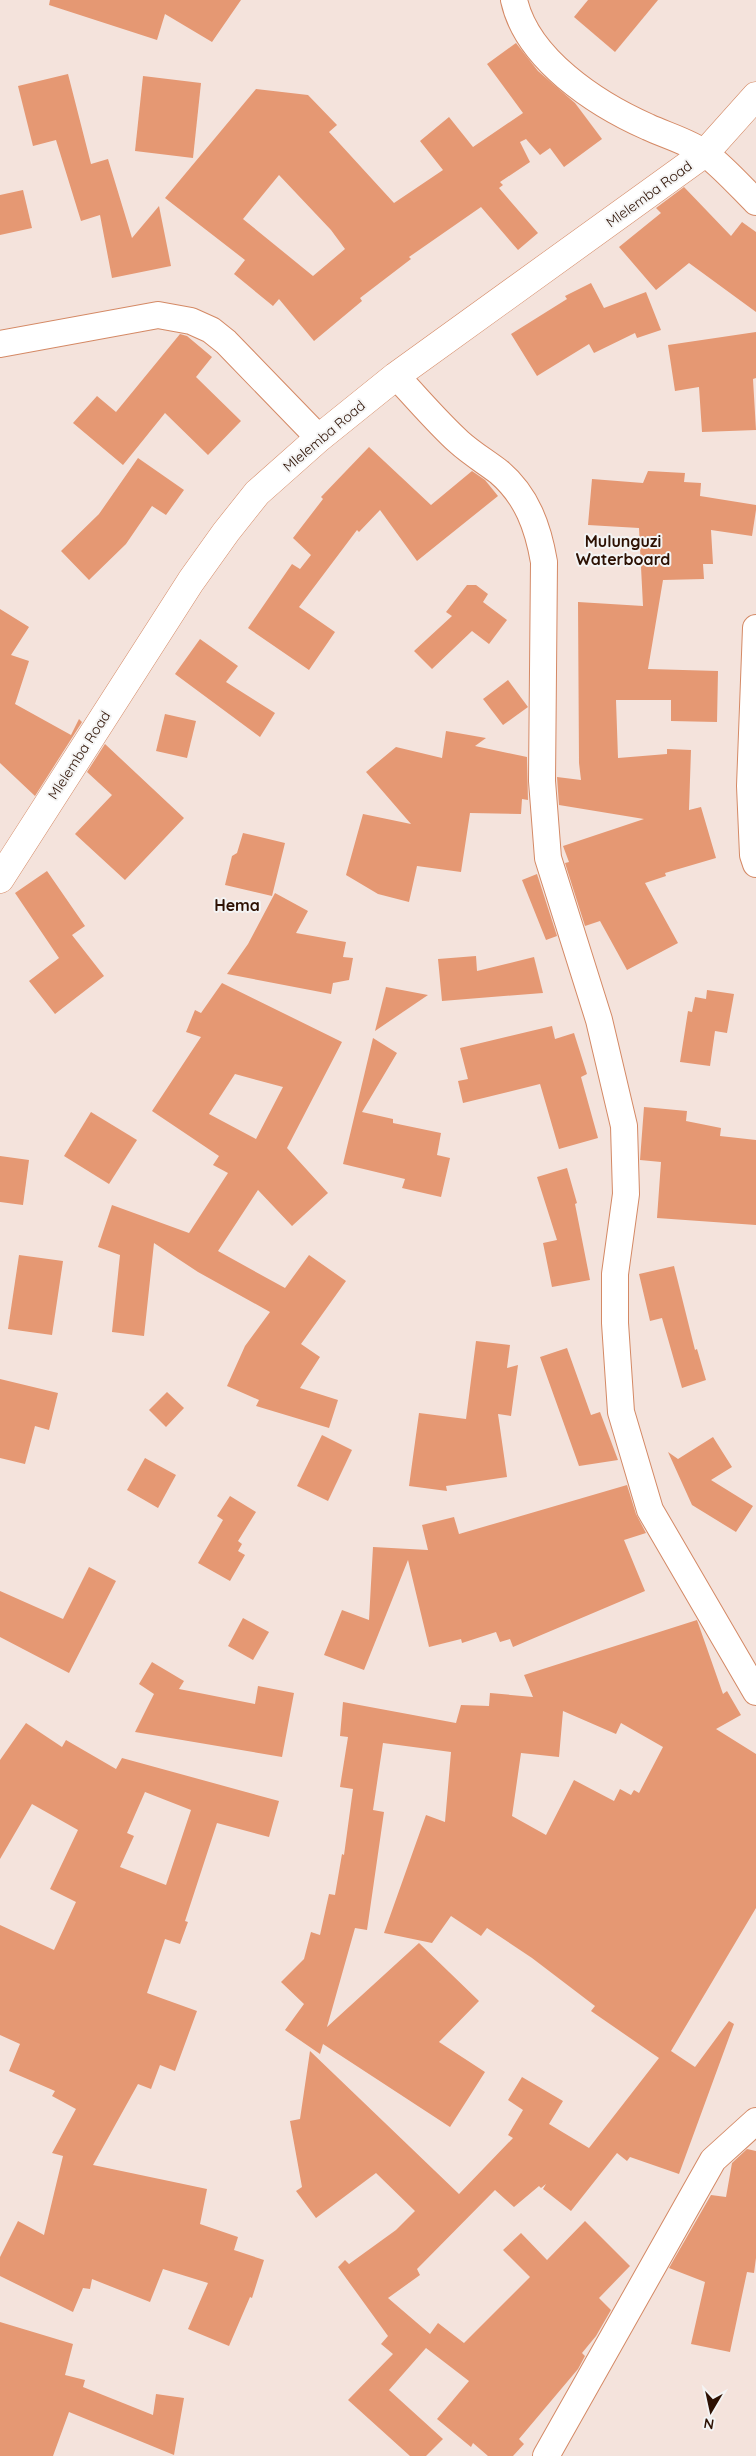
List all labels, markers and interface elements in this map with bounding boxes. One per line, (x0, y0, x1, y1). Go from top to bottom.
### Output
street label: Mlelemba Road (603, 157, 695, 231)
street label: Mlelemba Road (279, 396, 369, 476)
district label: Mulunguzi Waterboard (576, 531, 670, 569)
street label: Mlelemba Road (44, 707, 114, 803)
district label: Hema (214, 895, 260, 915)
north arrow (686, 2386, 736, 2436)
text: N (702, 2414, 715, 2434)

